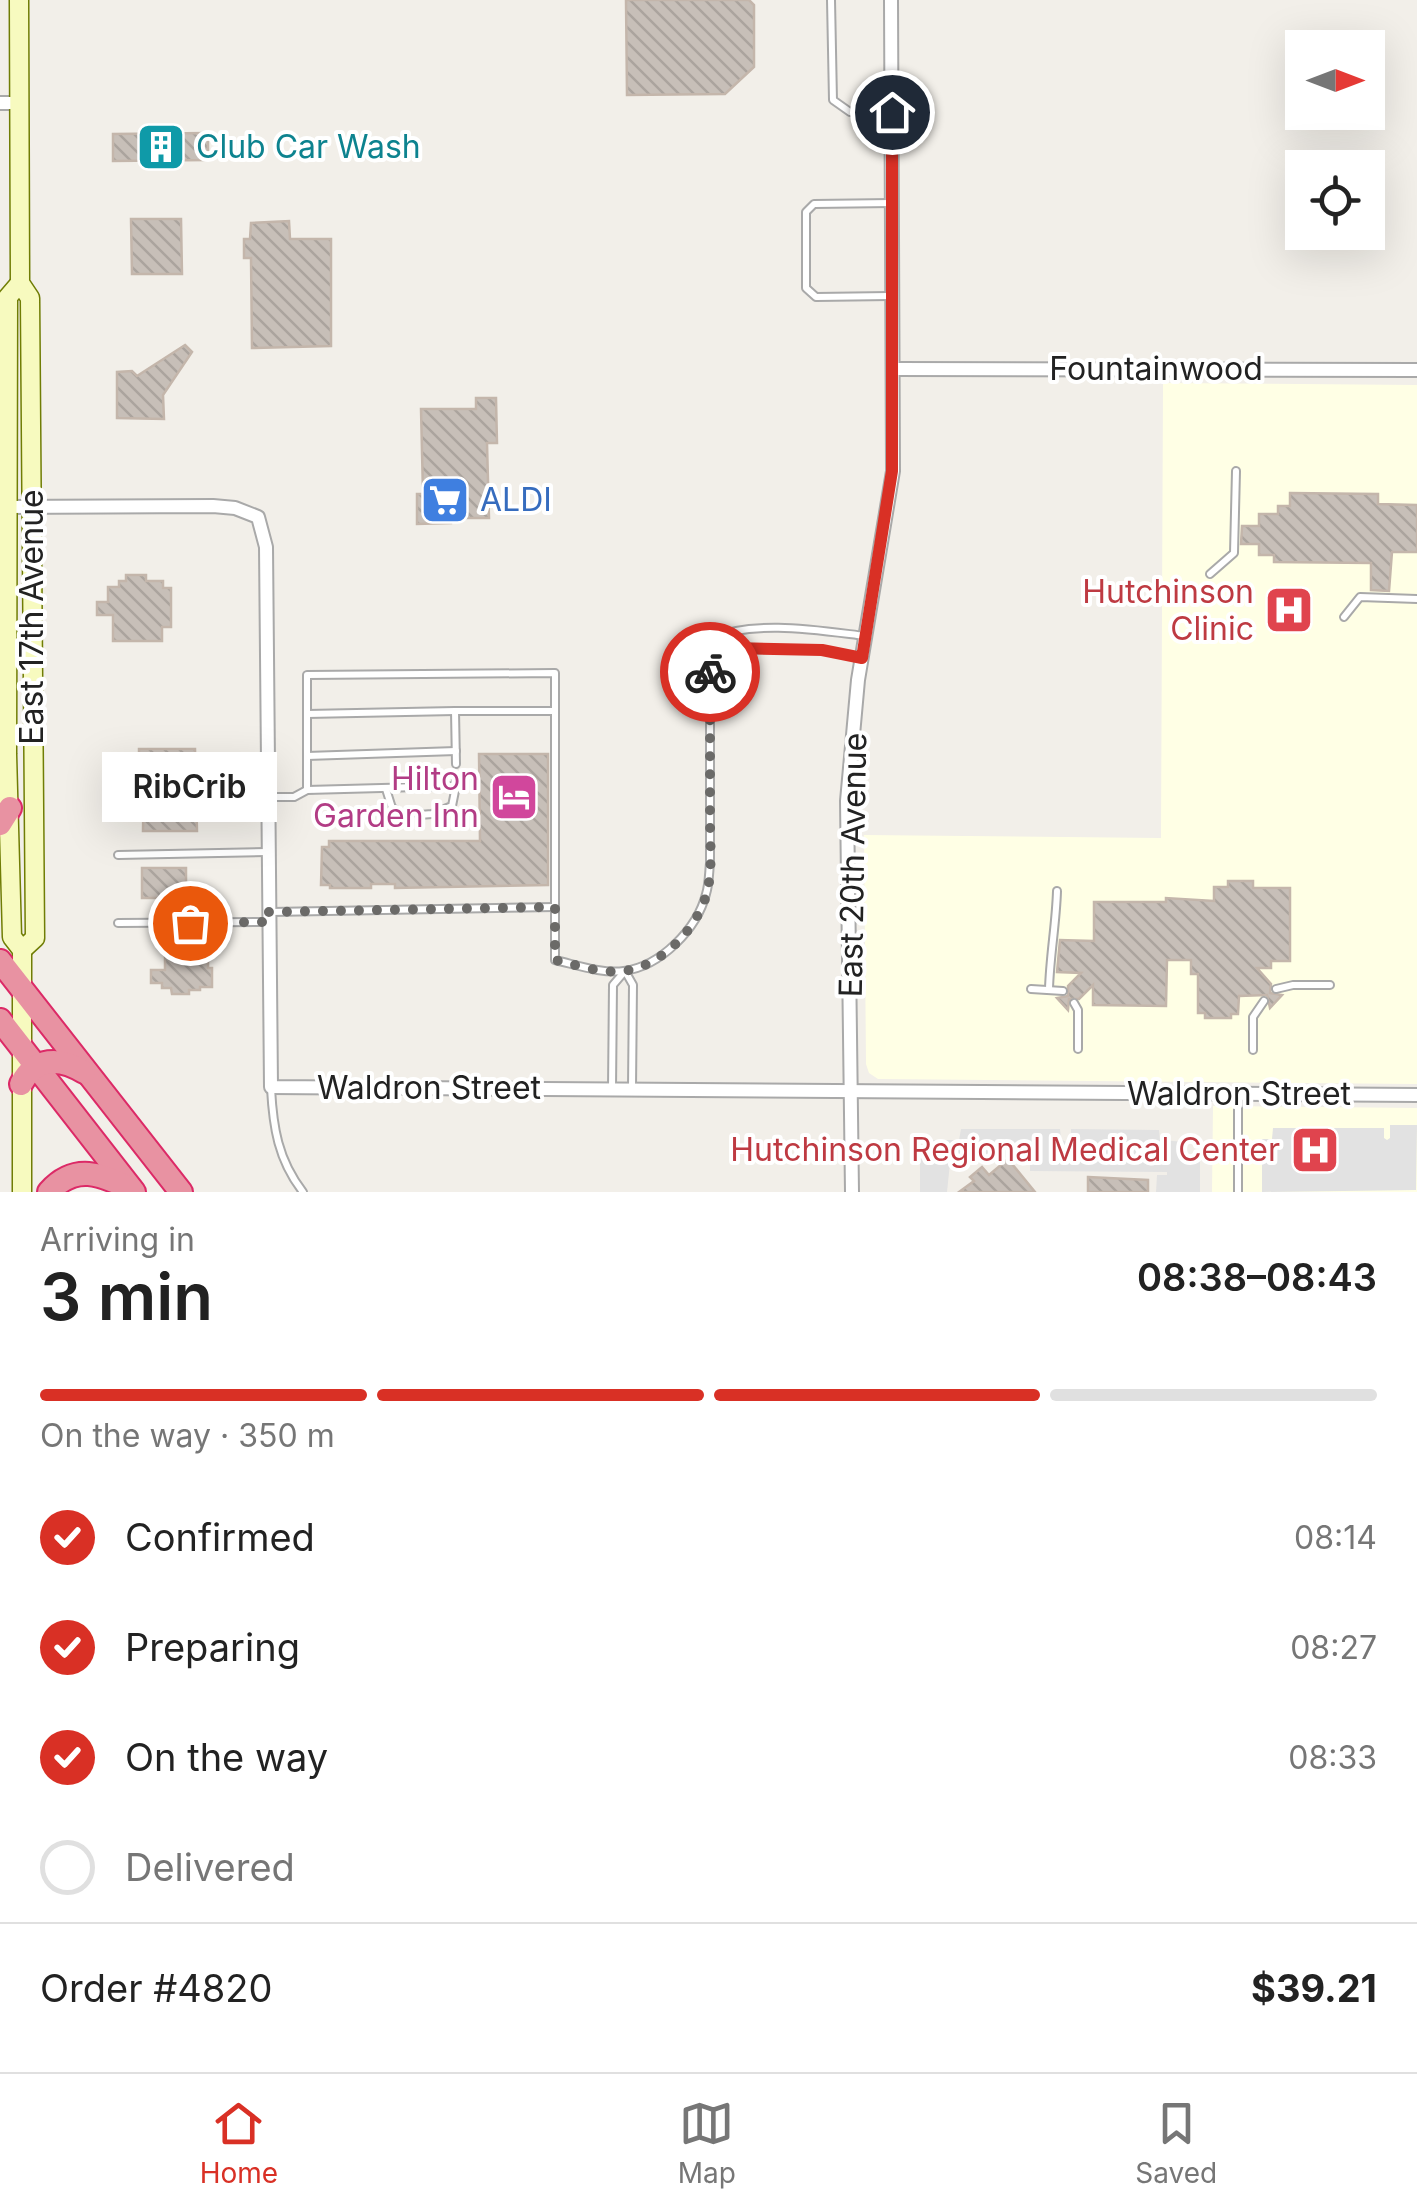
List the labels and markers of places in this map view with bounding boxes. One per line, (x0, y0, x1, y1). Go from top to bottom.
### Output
pin (850, 70, 935, 155)
building icon: Club Car Wash (135, 121, 187, 173)
place label: Club Car Wash (196, 127, 421, 166)
supermarket icon: ALDI (419, 474, 471, 526)
place label: ALDI (480, 480, 552, 519)
place label: Hutchinson Clinic (1082, 572, 1254, 648)
hospital icon: Hutchinson Clinic (1263, 584, 1315, 636)
callout: RibCrib (102, 753, 278, 823)
place label: Hilton Garden Inn (313, 759, 479, 835)
hotel icon: Hilton Garden Inn (488, 771, 540, 823)
pin (148, 881, 233, 966)
hospital icon: Hutchinson Regional Medical Center (1289, 1124, 1341, 1176)
place label: Hutchinson Regional Medical Center (730, 1130, 1280, 1169)

